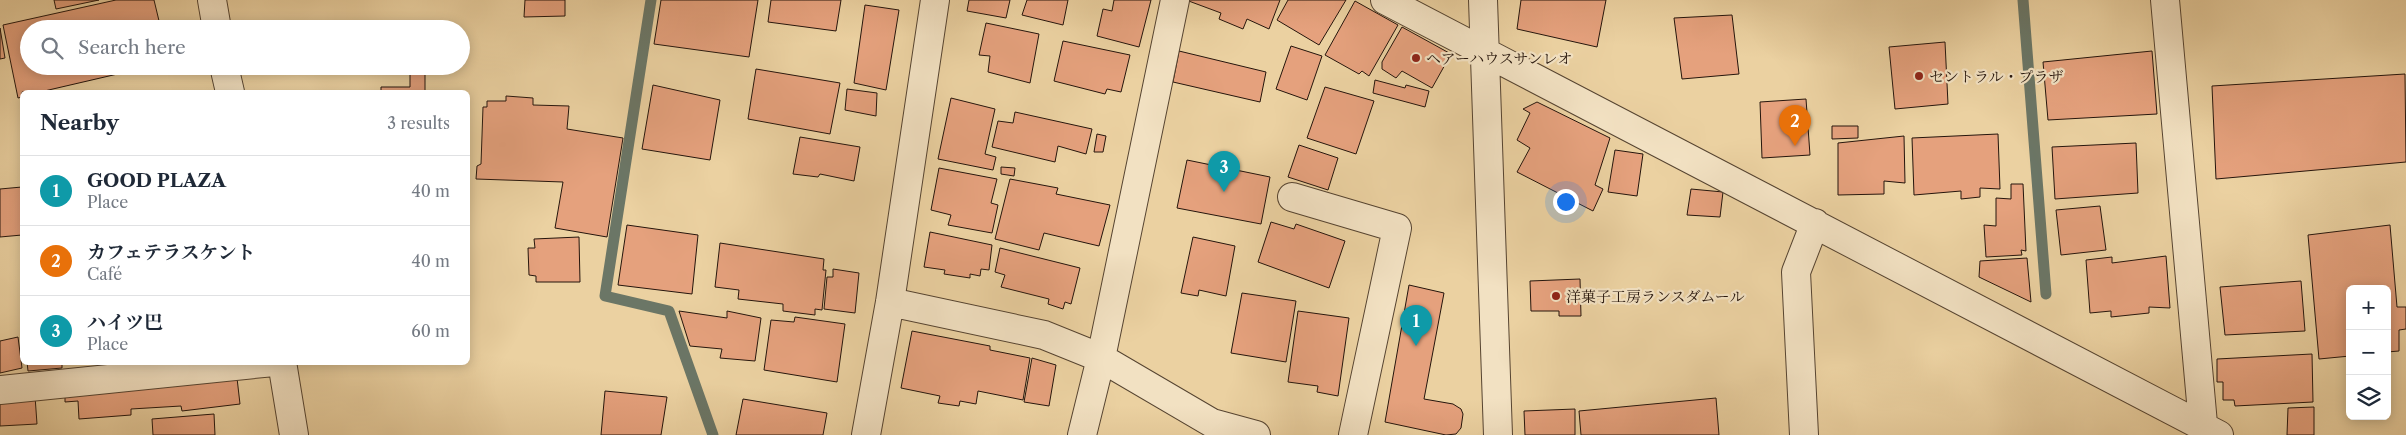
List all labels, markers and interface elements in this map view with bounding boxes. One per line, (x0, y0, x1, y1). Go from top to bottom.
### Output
search box (20, 20, 470, 75)
icon: search (38, 34, 66, 62)
text: Search here (78, 36, 186, 59)
place label: ヘアーハウスサンレオ (1426, 49, 1572, 68)
marker: ヘアーハウスサンレオ (1410, 52, 1422, 64)
place label: セントラル・プラザ (1929, 67, 2064, 86)
marker: セントラル・プラザ (1913, 70, 1925, 82)
pin: 2 (1779, 105, 1811, 146)
text: Nearby (40, 110, 119, 135)
text: 3 results (387, 113, 450, 133)
pin: 3 (1208, 151, 1240, 192)
text: GOOD PLAZA (87, 169, 226, 192)
text: 1 (52, 181, 60, 201)
text: 40 m (411, 181, 450, 201)
your location (1553, 189, 1579, 215)
text: Place (87, 192, 128, 212)
text: カフェテラスケント (87, 241, 256, 264)
text: 2 (51, 251, 61, 271)
text: 40 m (411, 251, 450, 271)
text: Café (87, 264, 122, 284)
map controls (2346, 285, 2391, 420)
button: + (2346, 285, 2391, 330)
place label: 洋菓子工房ランスダムール (1566, 287, 1745, 306)
marker: 洋菓子工房ランスダムール (1550, 290, 1562, 302)
pin: 1 (1400, 305, 1432, 346)
text: ハイツ巴 (87, 311, 163, 334)
text: 3 (51, 321, 61, 341)
text: 60 m (411, 321, 450, 341)
button: − (2346, 330, 2391, 375)
text: Place (87, 334, 128, 354)
button: layers (2346, 375, 2391, 420)

